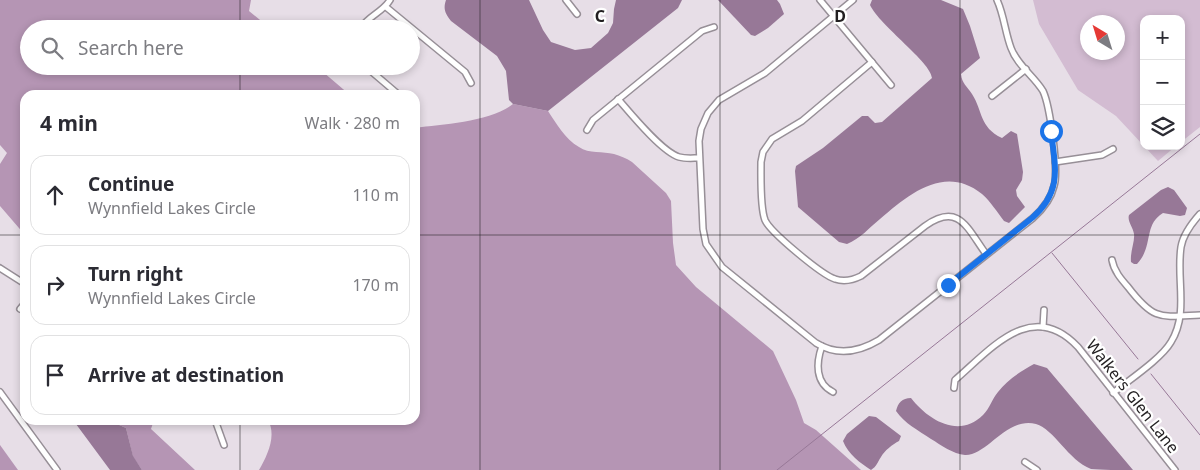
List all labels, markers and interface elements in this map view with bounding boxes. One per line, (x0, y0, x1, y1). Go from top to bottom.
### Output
text: C (595, 5, 605, 27)
text: D (834, 5, 846, 27)
north arrow (1080, 15, 1125, 60)
map controls (1140, 15, 1185, 150)
button: + (1140, 15, 1185, 60)
search box (20, 20, 420, 75)
icon: search (38, 34, 66, 62)
text: Search here (78, 35, 184, 61)
button: − (1140, 60, 1185, 105)
button: layers (1140, 105, 1185, 150)
text: 4 min (40, 109, 98, 137)
text: Walk · 280 m (305, 112, 400, 134)
route start (1040, 120, 1063, 143)
text: Continue (88, 171, 174, 197)
icon: ahead (41, 181, 69, 209)
text: 110 m (352, 184, 399, 206)
text: Wynnfield Lakes Circle (88, 197, 256, 219)
text: Turn right (88, 261, 183, 287)
icon: right (41, 271, 69, 299)
text: 170 m (352, 274, 399, 296)
route end (937, 274, 960, 297)
text: Wynnfield Lakes Circle (88, 287, 256, 309)
street label: Walkers Glen Lane (1082, 335, 1184, 457)
icon: arrive (41, 361, 69, 389)
text: Arrive at destination (88, 362, 284, 388)

